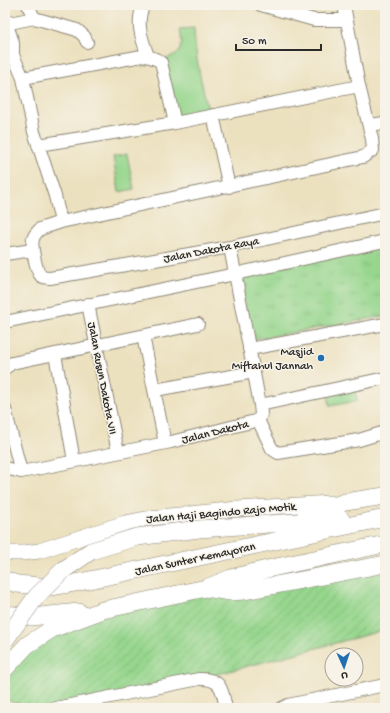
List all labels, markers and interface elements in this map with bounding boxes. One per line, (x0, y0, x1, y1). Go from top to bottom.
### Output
scale bar (236, 26, 321, 52)
text: 50 m (242, 35, 267, 49)
street label: Jalan Dakota Raya (163, 235, 261, 267)
street label: Jalan Rusun Dakota VII (83, 321, 119, 436)
place label: Masjid Miftahul Jannah (232, 346, 314, 374)
marker: Masjid Miftahul Jannah (316, 353, 326, 363)
street label: Jalan Dakota (181, 418, 251, 448)
street label: Jalan Haji Bagindo Rajo Motik (146, 500, 298, 528)
street label: Jalan Sunter Kemayoran (134, 540, 257, 580)
north arrow (324, 647, 364, 687)
text: U (340, 669, 348, 681)

